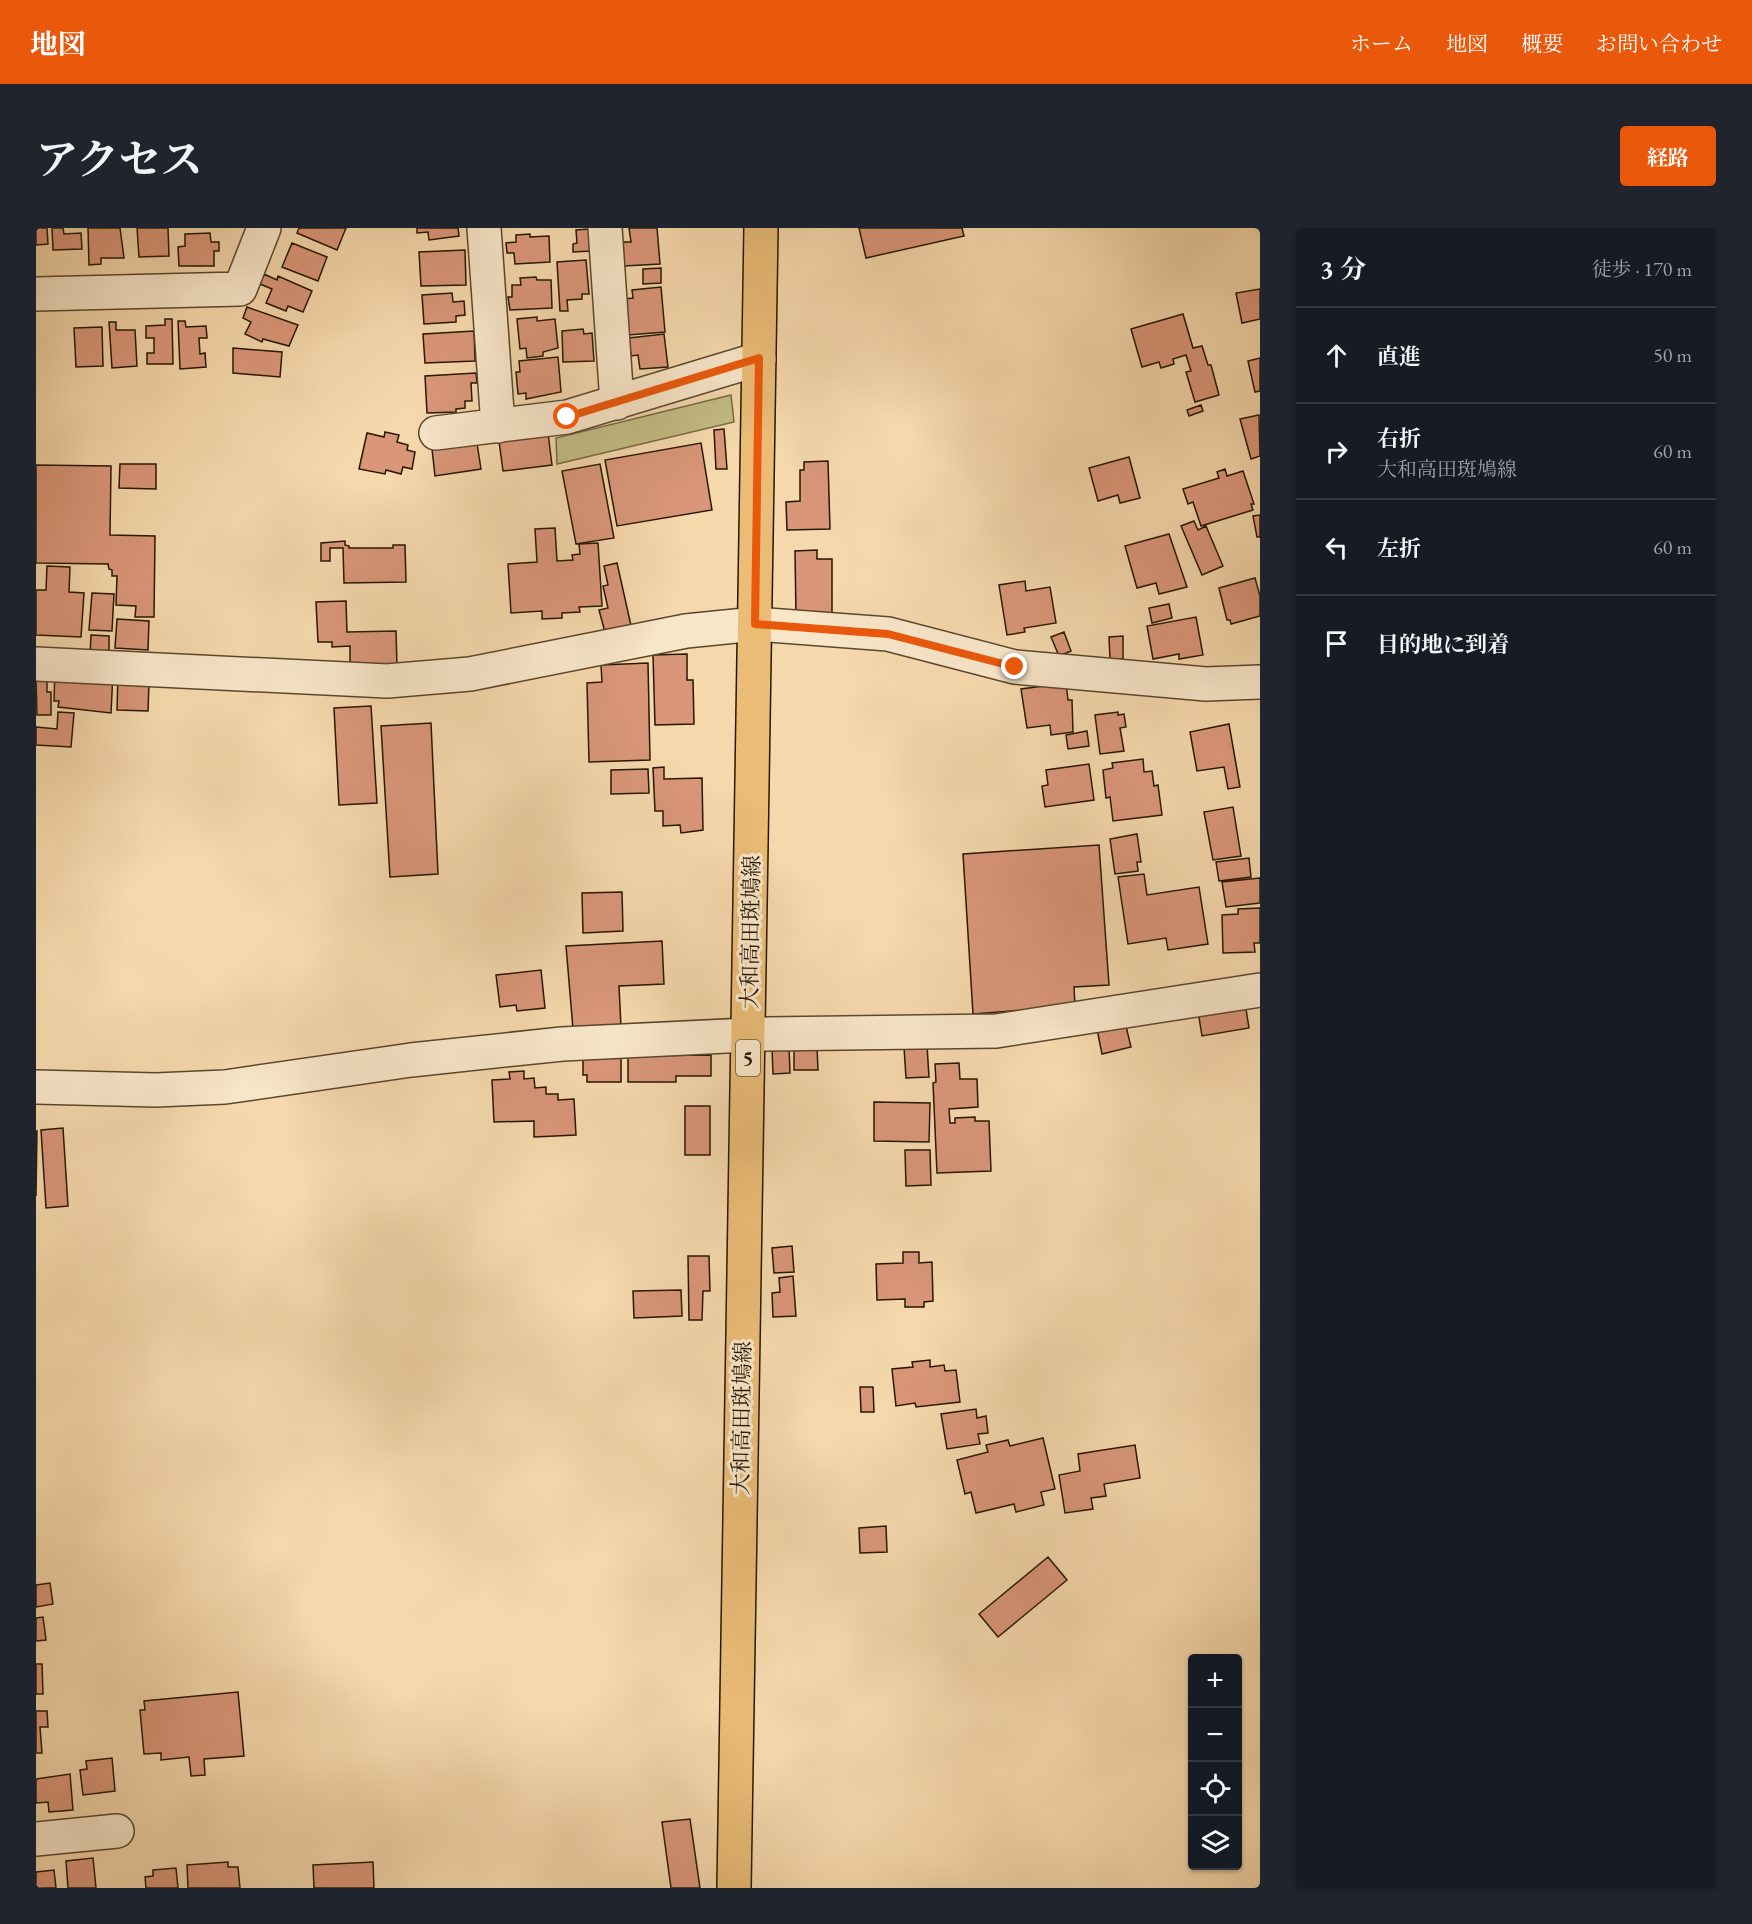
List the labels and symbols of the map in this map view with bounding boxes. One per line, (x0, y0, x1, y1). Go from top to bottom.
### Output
route start (553, 403, 579, 429)
route end (1001, 653, 1027, 679)
street label: 大和高田斑鳩線 (735, 855, 766, 1009)
road number: 5 (736, 1040, 760, 1076)
street label: 大和高田斑鳩線 (726, 1341, 757, 1495)

